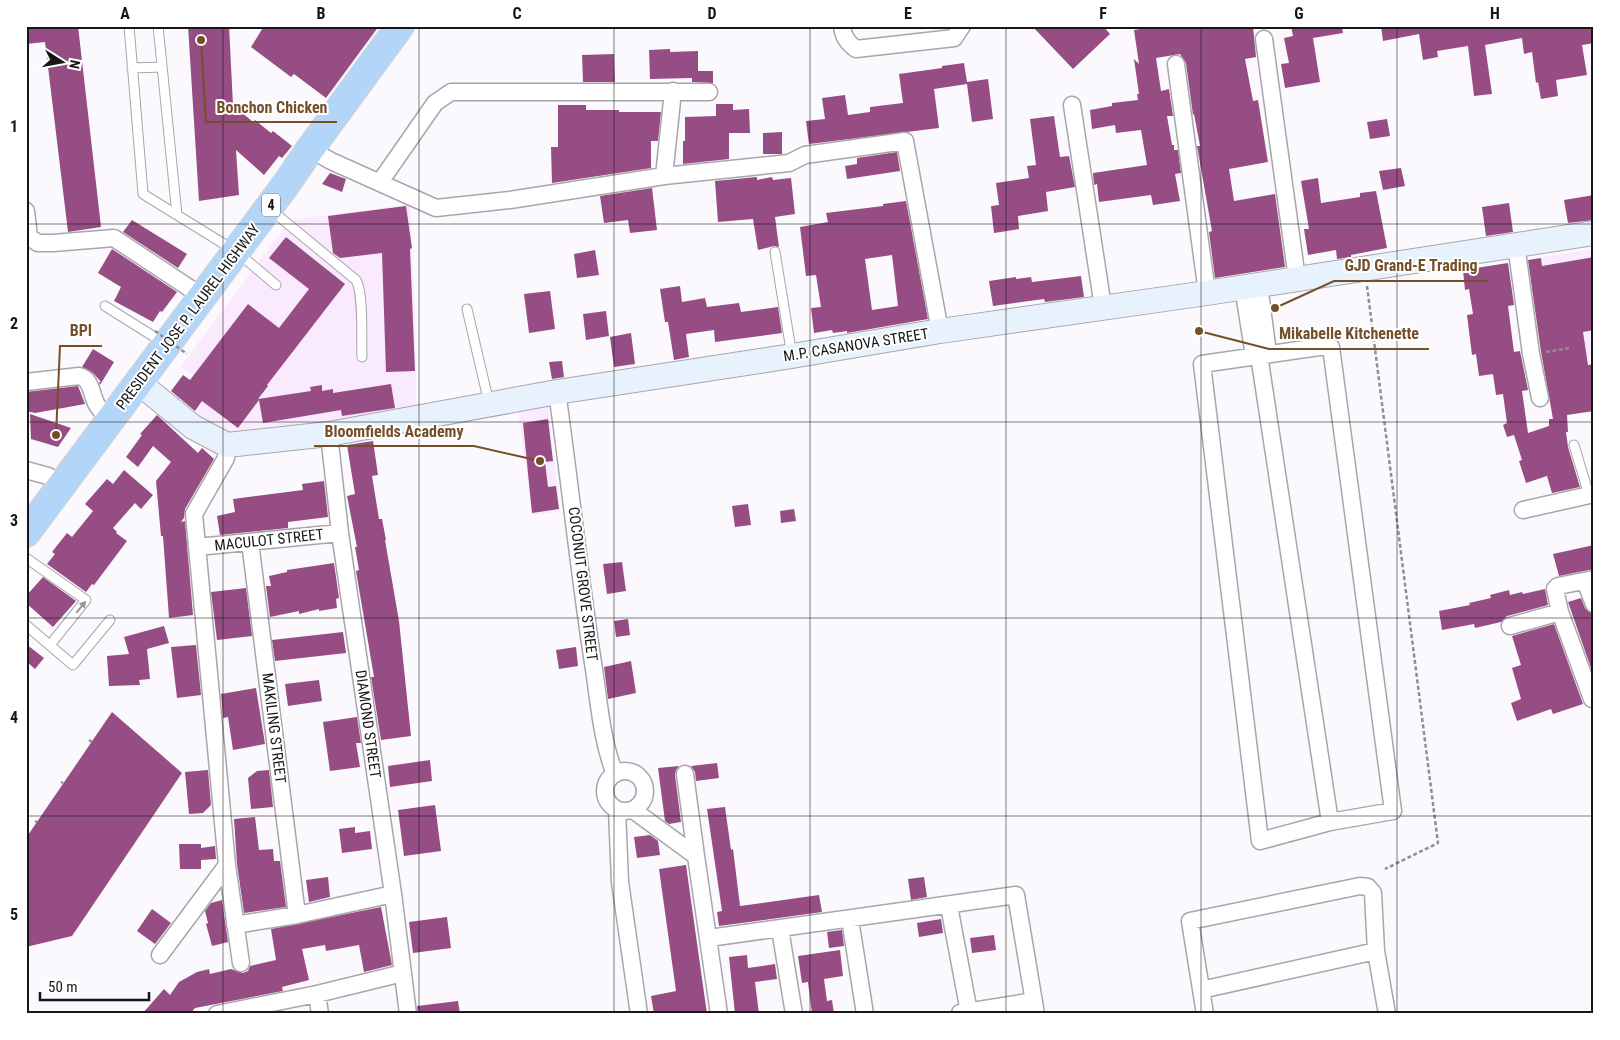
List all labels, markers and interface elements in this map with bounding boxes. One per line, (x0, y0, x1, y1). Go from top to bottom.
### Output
text: A (120, 4, 130, 23)
text: B (317, 4, 326, 23)
text: C (512, 4, 522, 23)
text: D (707, 4, 717, 23)
text: E (904, 4, 912, 23)
text: F (1099, 4, 1107, 23)
text: G (1294, 4, 1304, 23)
text: H (1490, 4, 1500, 23)
north arrow (38, 38, 88, 88)
text: N (66, 59, 83, 70)
callout: Bonchon Chicken (206, 91, 337, 122)
text: Bonchon Chicken (217, 98, 328, 117)
text: 1 (10, 117, 18, 136)
road number: 4 (262, 194, 280, 216)
street label: PRESIDENT JOSE P. LAUREL HIGHWAY (112, 220, 264, 413)
callout: GJD Grand-E Trading (1334, 250, 1488, 281)
text: GJD Grand-E Trading (1344, 256, 1478, 275)
text: 2 (10, 314, 18, 333)
callout: BPI (60, 315, 102, 346)
callout: Mikabelle Kitchenette (1269, 318, 1429, 349)
text: BPI (70, 321, 92, 340)
text: Mikabelle Kitchenette (1279, 324, 1419, 343)
street label: M.P. CASANOVA STREET (782, 325, 930, 365)
callout: Bloomfields Academy (314, 415, 474, 446)
text: Bloomfields Academy (324, 422, 464, 441)
street label: COCONUT GROVE STREET (565, 506, 601, 662)
text: 3 (10, 511, 18, 530)
street label: MACULOT STREET (213, 525, 325, 555)
one-way arrow (75, 601, 86, 614)
street label: DIAMOND STREET (351, 669, 385, 779)
street label: MAKILING STREET (258, 672, 290, 784)
text: 4 (10, 708, 18, 727)
text: 5 (10, 905, 18, 924)
scale bar (40, 970, 149, 1002)
text: 50 m (48, 978, 78, 996)

